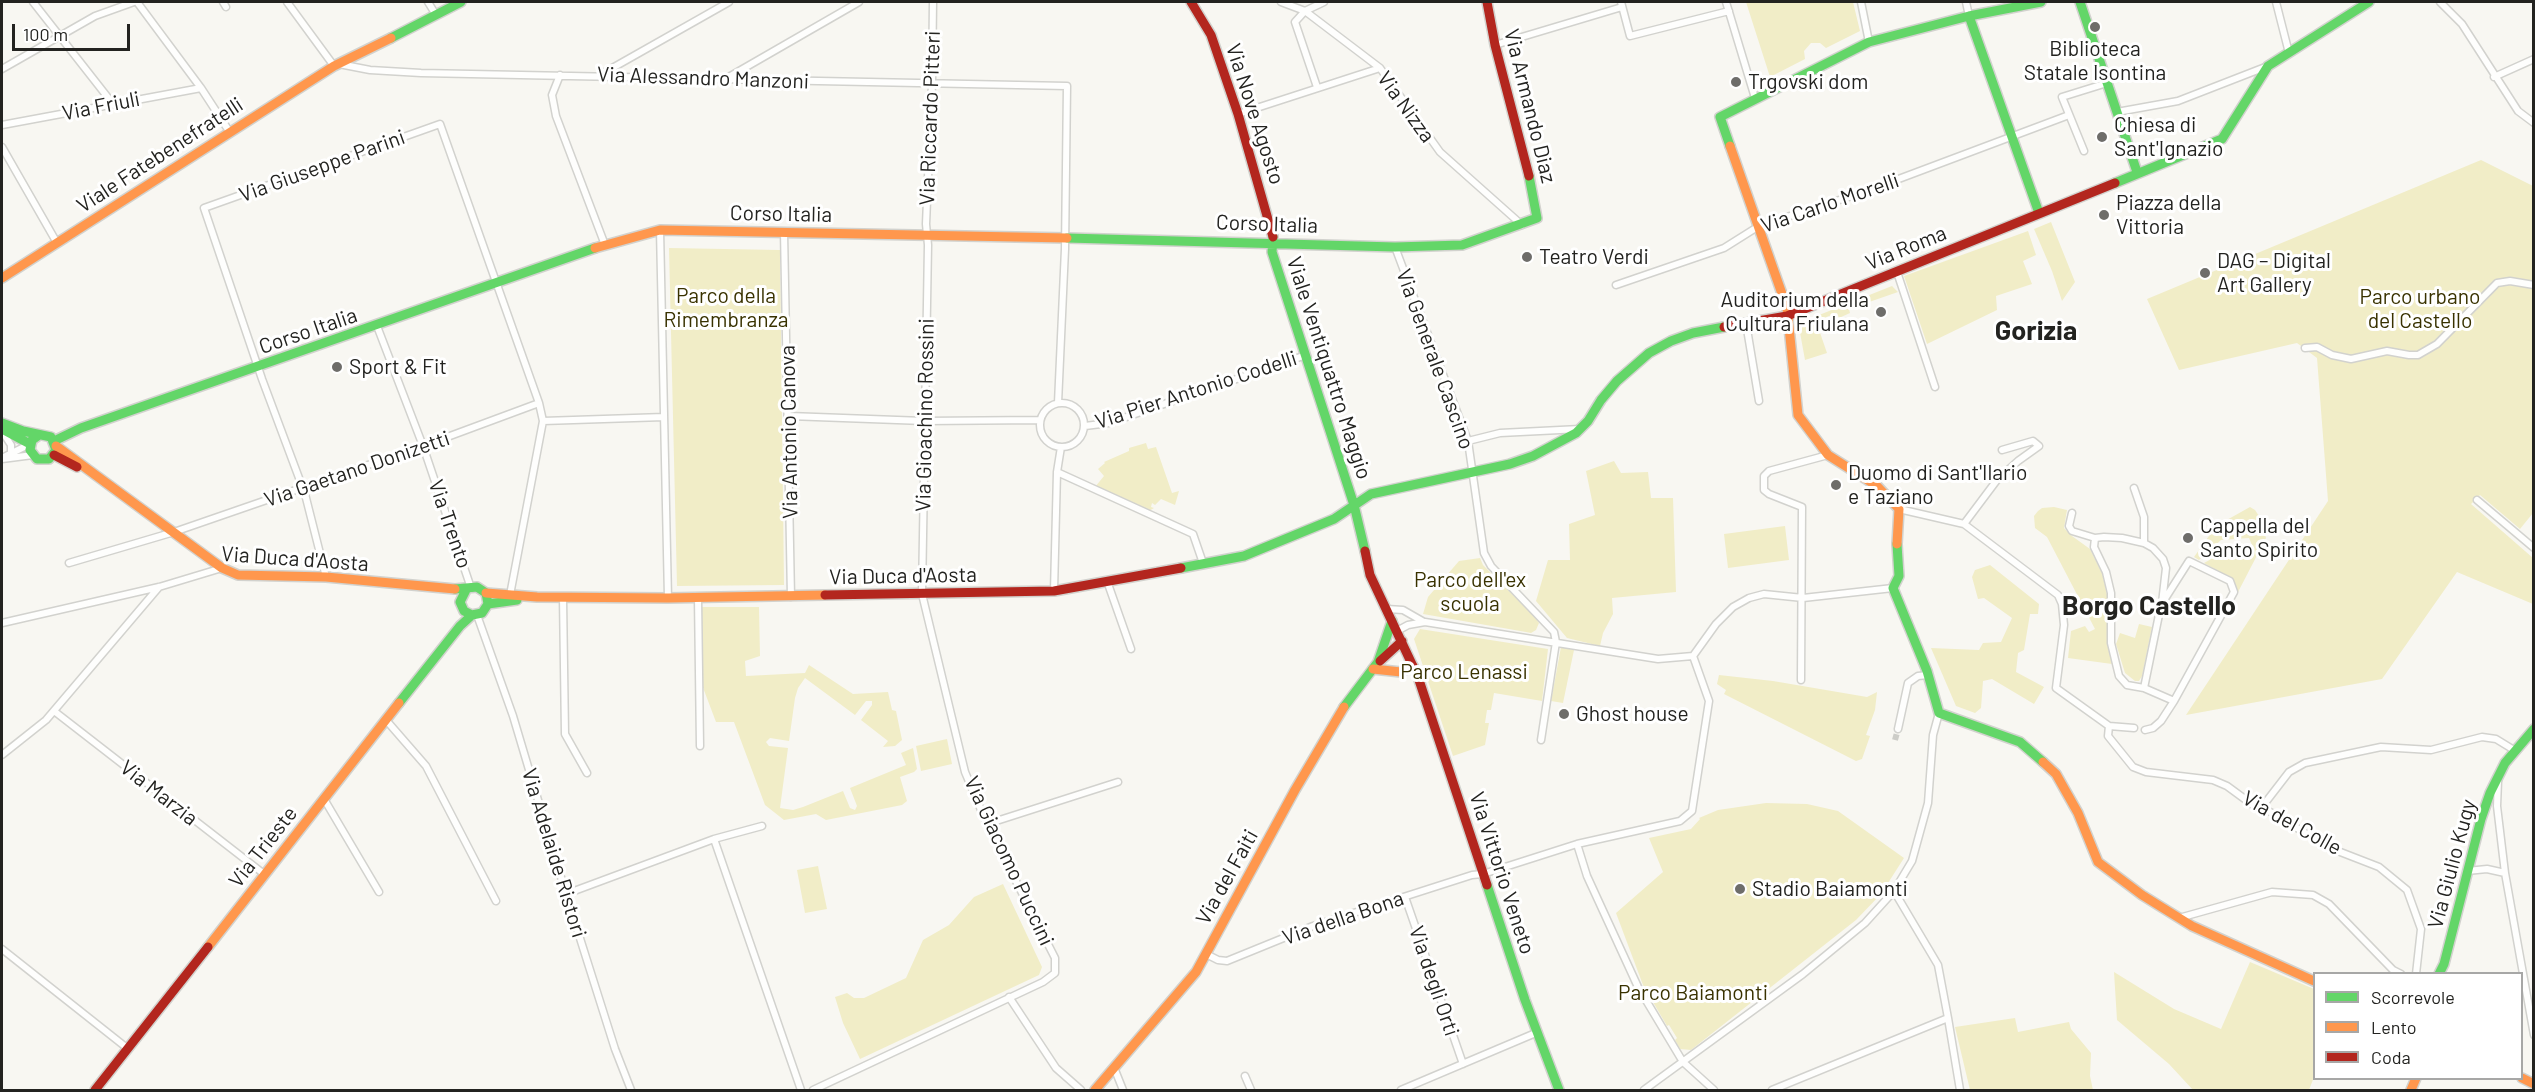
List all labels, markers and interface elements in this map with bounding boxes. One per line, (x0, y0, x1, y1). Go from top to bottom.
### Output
scale bar (15, 12, 134, 50)
marker: Biblioteca Statale Isontina (2088, 20, 2102, 34)
text: 100 m (23, 23, 68, 45)
street label: Via Armando Diaz (1499, 26, 1561, 186)
street label: Via Riccardo Pitteri (914, 30, 946, 206)
place label: Biblioteca Statale Isontina (2024, 36, 2166, 86)
street label: Via Nove Agosto (1220, 40, 1290, 188)
street label: Via Alessandro Manzoni (597, 62, 809, 94)
street label: Via Nizza (1372, 67, 1440, 147)
place label: Trgovski dom (1748, 69, 1868, 95)
marker: Trgovski dom (1729, 75, 1743, 89)
street label: Via Friuli (60, 86, 142, 126)
street label: Viale Fatebenefratelli (72, 92, 248, 218)
place label: Chiesa di Sant'Ignazio (2114, 112, 2224, 162)
street label: Via Giuseppe Parini (236, 124, 408, 208)
marker: Chiesa di Sant'Ignazio (2095, 130, 2109, 144)
street label: Via Carlo Morelli (1758, 168, 1902, 238)
place label: Piazza della Vittoria (2116, 190, 2221, 240)
street label: Corso Italia (730, 201, 832, 227)
marker: Piazza della Vittoria (2097, 208, 2111, 222)
street label: Corso Italia (1215, 210, 1319, 238)
street label: Via Roma (1862, 220, 1950, 276)
place label: Teatro Verdi (1539, 244, 1649, 270)
place label: DAG – Digital Art Gallery (2217, 248, 2331, 298)
marker: Teatro Verdi (1520, 250, 1534, 264)
street label: Viale Ventiquattro Maggio (1281, 254, 1377, 482)
street label: Via Generale Cascino (1391, 265, 1479, 453)
marker: DAG – Digital Art Gallery (2198, 266, 2212, 280)
park label: Parco della Rimembranza (663, 283, 789, 333)
park label: Parco urbano del Castello (2360, 284, 2480, 334)
place label: Auditorium della Cultura Friulana (1721, 287, 1869, 337)
street label: Corso Italia (256, 302, 360, 360)
marker: Auditorium della Cultura Friulana (1874, 305, 1888, 319)
district label: Gorizia (1995, 315, 2077, 347)
street label: Via Gioachino Rossini (911, 318, 939, 512)
street label: Via Antonio Canova (775, 345, 803, 519)
street label: Via Pier Antonio Codelli (1092, 345, 1300, 435)
place label: Sport & Fit (349, 354, 447, 380)
marker: Sport & Fit (330, 360, 344, 374)
street label: Via Gaetano Donizetti (261, 425, 453, 513)
place label: Duomo di Sant'Ilario e Taziano (1848, 460, 2027, 510)
street label: Via Trento (423, 476, 477, 572)
marker: Duomo di Sant'Ilario e Taziano (1829, 478, 1843, 492)
place label: Cappella del Santo Spirito (2200, 513, 2318, 563)
marker: Cappella del Santo Spirito (2181, 531, 2195, 545)
street label: Via Duca d'Aosta (220, 541, 370, 577)
street label: Via Duca d'Aosta (829, 562, 977, 590)
park label: Parco dell'ex scuola (1414, 567, 1526, 617)
district label: Borgo Castello (2062, 590, 2236, 622)
park label: Parco Lenassi (1400, 659, 1528, 685)
place label: Ghost house (1576, 701, 1689, 727)
marker: Ghost house (1557, 707, 1571, 721)
street label: Via Marzia (115, 755, 203, 831)
street label: Via Adelaide Ristori (516, 765, 592, 941)
street label: Via Giacomo Puccini (959, 772, 1059, 950)
street label: Via del Colle (2238, 785, 2346, 861)
street label: Via Vittorio Veneto (1464, 789, 1540, 957)
street label: Via Giulio Kugy (2423, 797, 2481, 931)
street label: Via Trieste (223, 801, 303, 893)
street label: Via del Faiti (1191, 825, 1263, 929)
place label: Stadio Baiamonti (1752, 876, 1908, 902)
marker: Stadio Baiamonti (1733, 882, 1747, 896)
street label: Via della Bona (1279, 885, 1407, 951)
street label: Via degli Orti (1403, 923, 1465, 1039)
legend (2313, 972, 2523, 1080)
park label: Parco Baiamonti (1618, 980, 1768, 1006)
text: Scorrevole (2371, 986, 2455, 1008)
text: Lento (2371, 1016, 2417, 1038)
text: Coda (2371, 1046, 2411, 1068)

